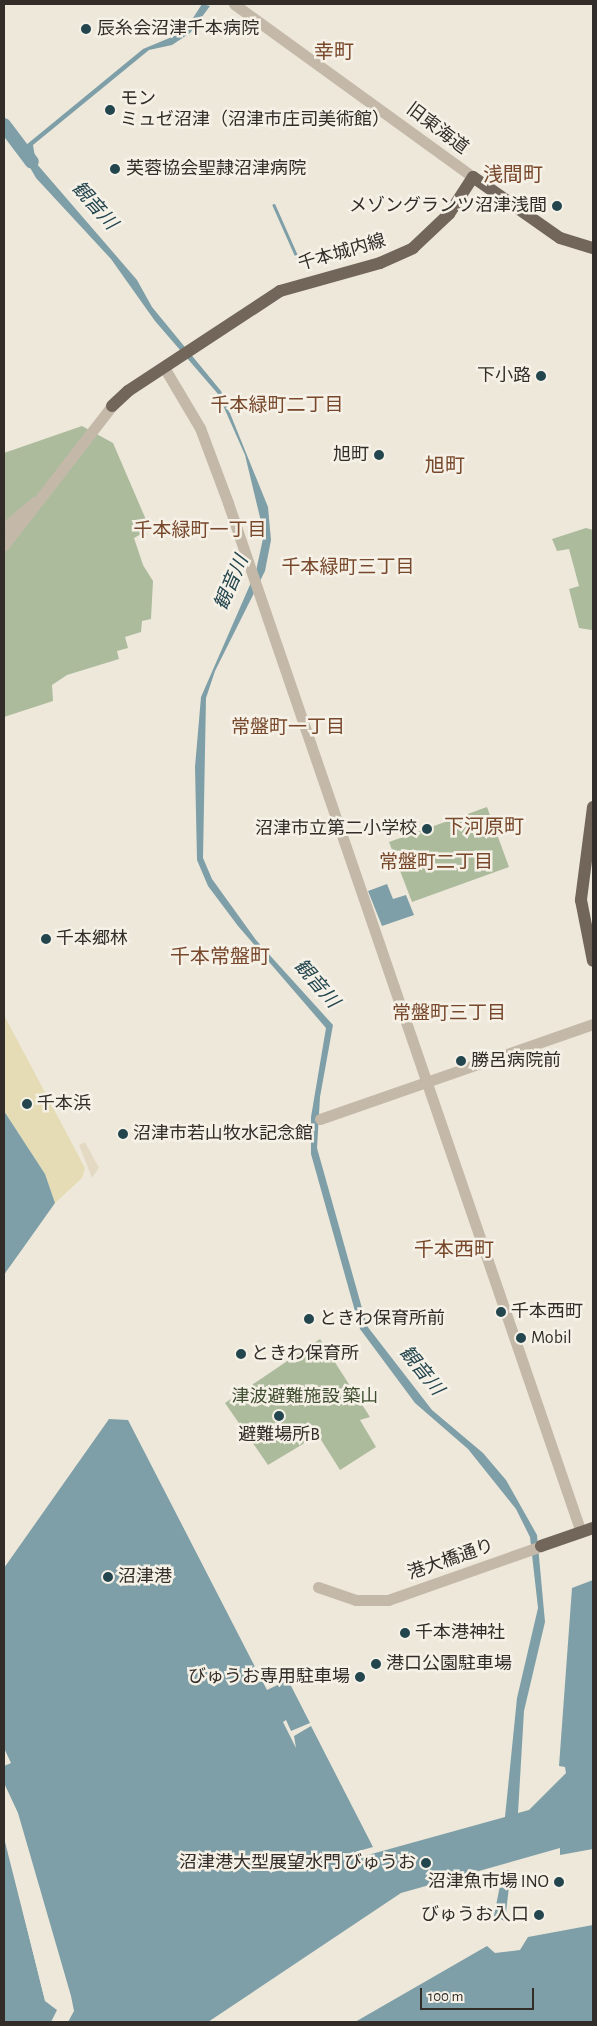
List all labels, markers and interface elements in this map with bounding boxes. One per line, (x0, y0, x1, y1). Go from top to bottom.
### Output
place label: 辰糸会沼津千本病院 (97, 18, 259, 40)
marker: 辰糸会沼津千本病院 (79, 22, 93, 36)
district label: 幸町 (314, 40, 354, 64)
place label: モン ミュゼ沼津（沼津市庄司美術館） (120, 89, 390, 132)
street label: 旧東海道 (402, 99, 472, 159)
marker: モン ミュゼ沼津（沼津市庄司美術館） (104, 104, 116, 116)
place label: 芙蓉協会聖隷沼津病院 (126, 158, 306, 180)
marker: 芙蓉協会聖隷沼津病院 (108, 162, 122, 176)
district label: 浅間町 (483, 163, 543, 187)
water label: 観音川 (66, 177, 122, 235)
place label: メゾングランツ沼津浅間 (349, 195, 547, 217)
marker: メゾングランツ沼津浅間 (551, 200, 563, 212)
street label: 千本城内線 (296, 230, 388, 276)
place label: 下小路 (477, 365, 531, 387)
marker: 下小路 (535, 370, 547, 382)
district label: 千本緑町二丁目 (211, 395, 343, 417)
place label: 旭町 (333, 444, 369, 466)
marker: 旭町 (373, 449, 385, 461)
district label: 旭町 (425, 454, 465, 478)
district label: 千本緑町一丁目 (134, 520, 266, 542)
water label: 観音川 (210, 552, 254, 614)
district label: 千本緑町三丁目 (282, 557, 414, 579)
district label: 常盤町一丁目 (231, 717, 345, 739)
district label: 下河原町 (444, 815, 524, 839)
place label: 沼津市立第二小学校 (255, 818, 417, 840)
marker: 沼津市立第二小学校 (421, 823, 433, 835)
district label: 常盤町二丁目 (379, 852, 493, 874)
place label: 千本郷林 (56, 928, 128, 950)
marker: 千本郷林 (40, 933, 52, 945)
district label: 千本常盤町 (170, 945, 270, 969)
water label: 観音川 (289, 955, 343, 1013)
district label: 常盤町三丁目 (392, 1003, 506, 1025)
place label: 勝呂病院前 (471, 1050, 561, 1072)
marker: 勝呂病院前 (455, 1055, 467, 1067)
place label: 千本浜 (37, 1093, 91, 1115)
marker: 千本浜 (21, 1098, 33, 1110)
place label: 沼津市若山牧水記念館 (133, 1123, 313, 1145)
marker: 沼津市若山牧水記念館 (117, 1128, 129, 1140)
district label: 千本西町 (414, 1238, 494, 1262)
place label: 千本西町 (511, 1301, 583, 1323)
marker: 千本西町 (495, 1306, 507, 1318)
place label: ときわ保育所前 (319, 1308, 445, 1330)
marker: ときわ保育所前 (303, 1313, 315, 1325)
place label: Mobil (531, 1327, 572, 1349)
marker: Mobil (515, 1332, 527, 1344)
water label: 観音川 (394, 1342, 448, 1400)
place label: ときわ保育所 (251, 1343, 359, 1365)
marker: ときわ保育所 (235, 1348, 247, 1360)
park label: 津波避難施設 築山 (232, 1386, 378, 1408)
marker: 避難場所B (273, 1410, 285, 1422)
place label: 避難場所B (238, 1424, 320, 1446)
street label: 港大橋通り (405, 1535, 497, 1585)
place label: 沼津港 (118, 1566, 172, 1588)
marker: 沼津港 (102, 1571, 114, 1583)
place label: 千本港神社 (415, 1622, 505, 1644)
marker: 千本港神社 (399, 1627, 411, 1639)
place label: 港口公園駐車場 (386, 1653, 512, 1675)
marker: 港口公園駐車場 (370, 1658, 382, 1670)
place label: びゅうお専用駐車場 (188, 1666, 350, 1688)
marker: びゅうお専用駐車場 (354, 1671, 366, 1683)
place label: 沼津港大型展望水門 びゅうお (179, 1852, 416, 1874)
marker: 沼津港大型展望水門 びゅうお (420, 1857, 432, 1869)
place label: 沼津魚市場 INO (428, 1871, 549, 1893)
marker: 沼津魚市場 INO (553, 1876, 565, 1888)
place label: びゅうお入口 (421, 1904, 529, 1926)
marker: びゅうお入口 (533, 1909, 545, 1921)
scale bar (422, 1978, 536, 2010)
text: 100 m (428, 1989, 463, 2004)

